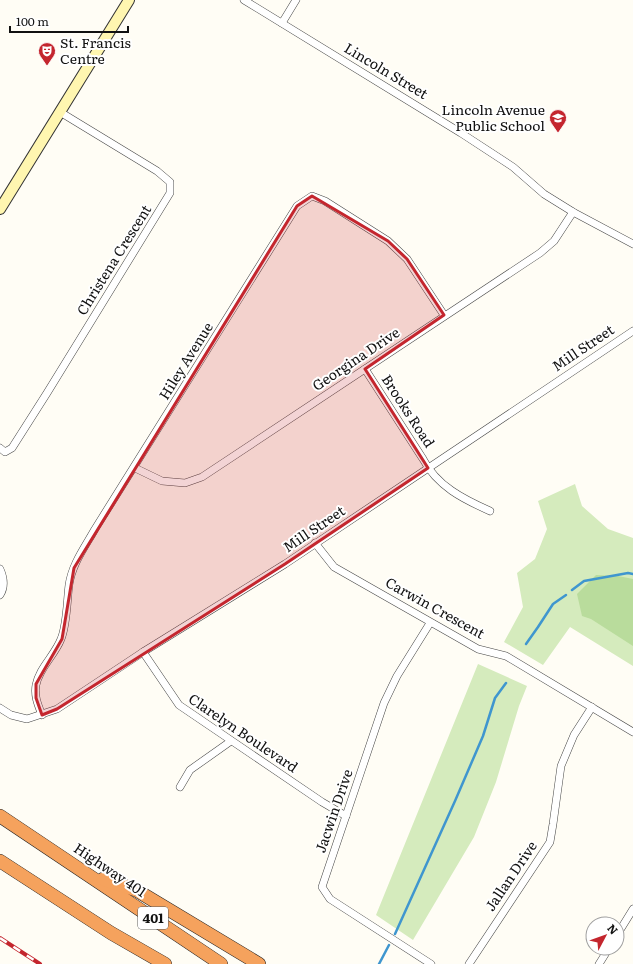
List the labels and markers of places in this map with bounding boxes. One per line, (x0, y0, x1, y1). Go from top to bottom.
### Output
place label: St. Francis Centre (60, 32, 131, 68)
theatre icon: St. Francis Centre (37, 41, 57, 66)
place label: Lincoln Avenue Public School (441, 99, 545, 135)
school or university icon: Lincoln Avenue Public School (548, 108, 568, 133)

